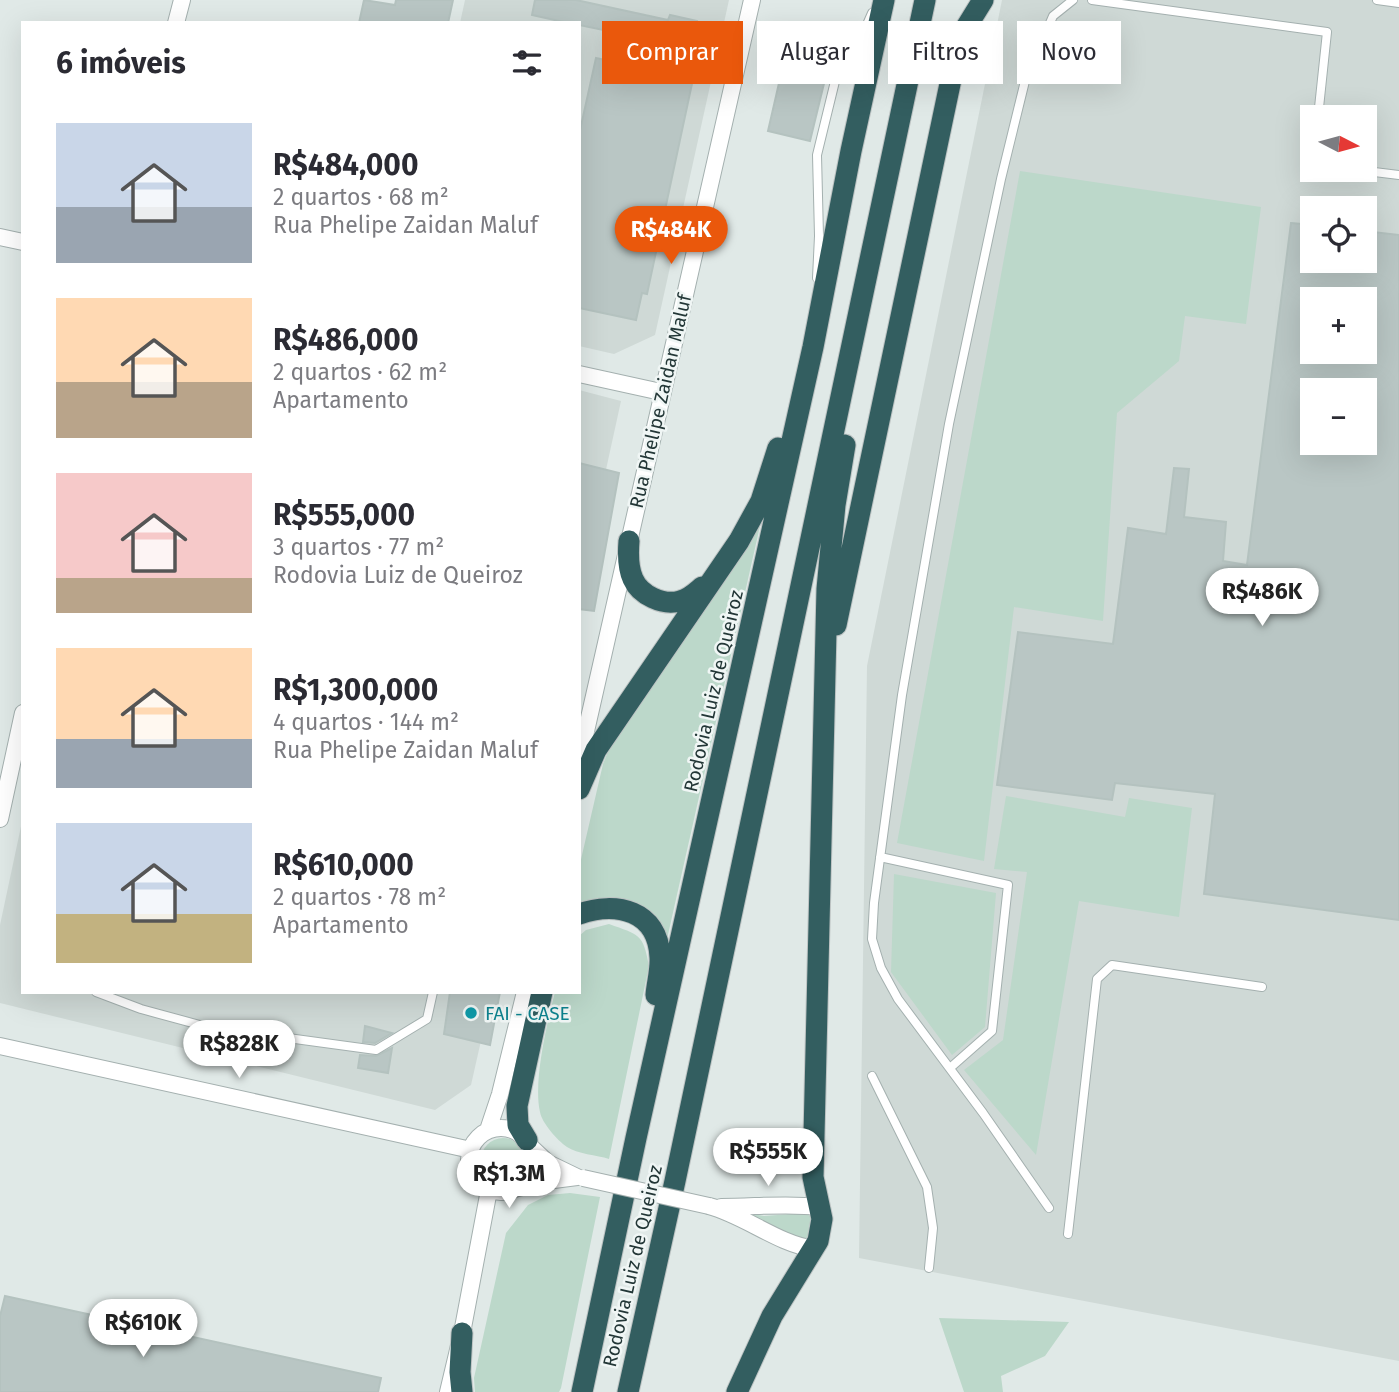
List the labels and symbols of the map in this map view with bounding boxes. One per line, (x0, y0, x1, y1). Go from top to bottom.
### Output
north arrow (1300, 105, 1377, 182)
pin: R$484K (614, 206, 728, 266)
street label: Rua Phelipe Zaidan Maluf (625, 290, 697, 510)
pin: R$486K (1205, 568, 1319, 628)
street label: Rodovia Luiz de Queiroz (679, 588, 748, 794)
place label: FAI - CASE (485, 1002, 570, 1025)
marker: FAI - CASE (463, 1005, 479, 1021)
pin: R$828K (182, 1020, 296, 1080)
pin: R$555K (711, 1128, 825, 1188)
pin: R$1.3M (452, 1150, 566, 1210)
street label: Rodovia Luiz de Queiroz (598, 1163, 667, 1369)
pin: R$610K (86, 1300, 200, 1359)

